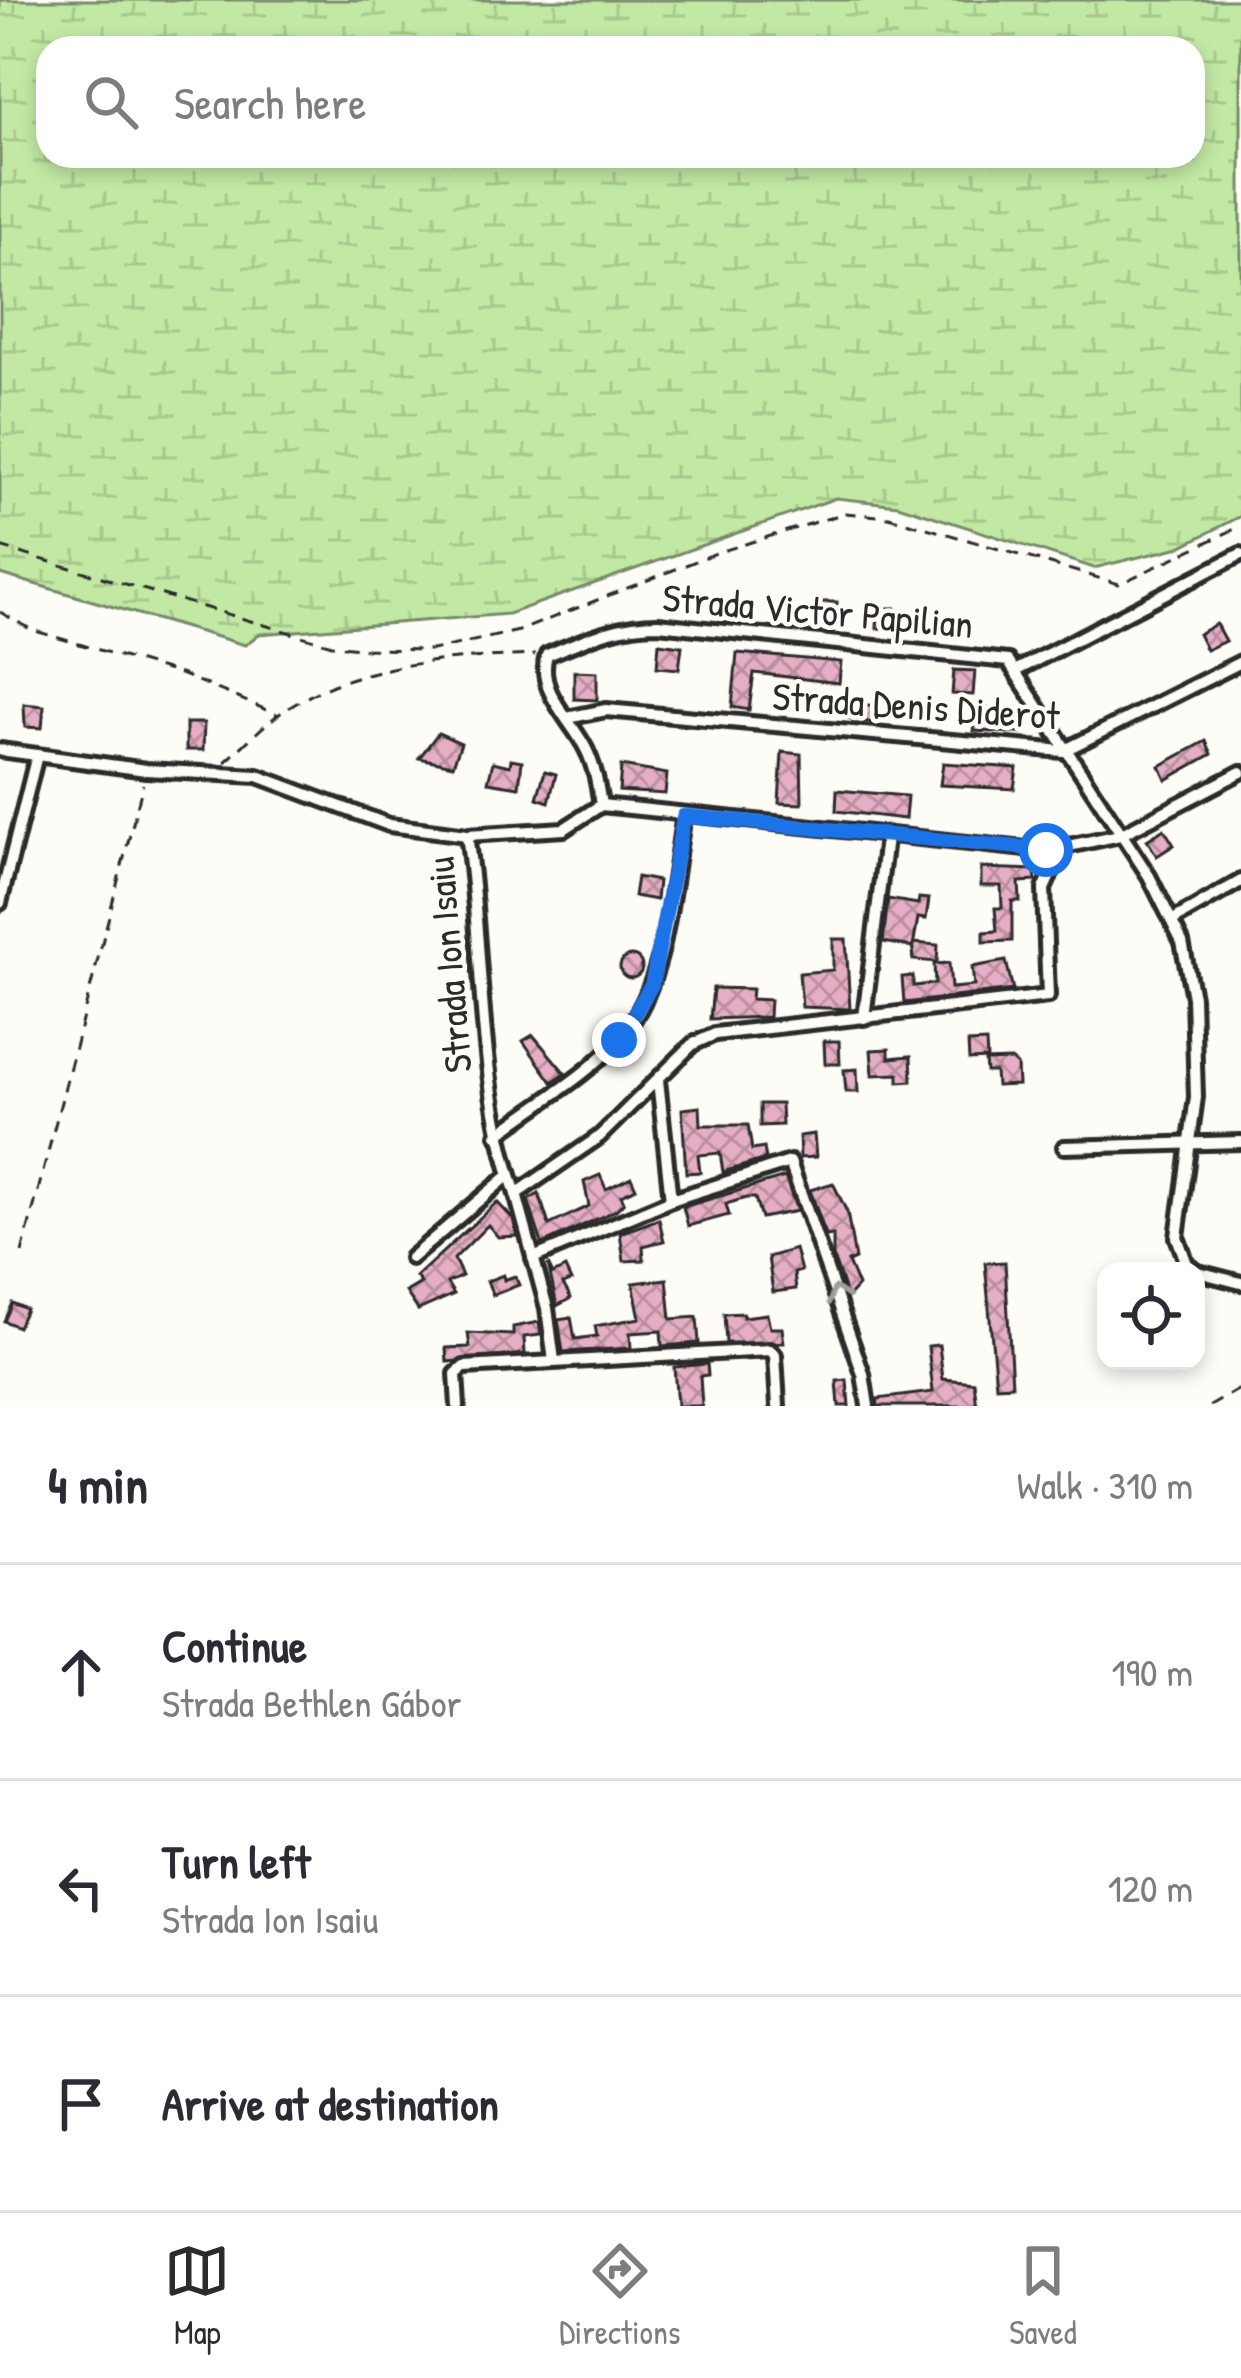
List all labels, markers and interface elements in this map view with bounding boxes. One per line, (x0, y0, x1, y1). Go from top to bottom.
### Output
search box (36, 36, 1205, 168)
icon: search (78, 69, 144, 135)
text: Search here (174, 72, 366, 133)
street label: Strada Victor Papilian (661, 570, 975, 650)
street label: Strada Denis Diderot (771, 669, 1062, 742)
route start (1019, 823, 1073, 877)
street label: Strada Ion Isaiu (412, 855, 484, 1075)
route end (592, 1013, 646, 1067)
map controls (1097, 1262, 1205, 1370)
button: locate (1097, 1262, 1205, 1370)
one-way arrow (826, 1284, 851, 1305)
text: 4 min (48, 1450, 148, 1519)
text: Walk · 310 m (1017, 1458, 1193, 1511)
text: Continue (162, 1615, 307, 1676)
icon: ahead (48, 1639, 114, 1705)
text: 190 m (1112, 1645, 1193, 1698)
text: Strada Bethlen Gábor (162, 1676, 461, 1729)
text: Turn left (162, 1831, 311, 1892)
icon: left (48, 1855, 114, 1921)
text: 120 m (1108, 1861, 1193, 1914)
text: Strada Ion Isaiu (162, 1892, 378, 1945)
icon: arrive (48, 2071, 114, 2137)
text: Arrive at destination (162, 2073, 499, 2134)
tab: Map (164, 2238, 230, 2354)
tab: Directions (559, 2238, 681, 2354)
tab: Saved (1009, 2238, 1077, 2354)

